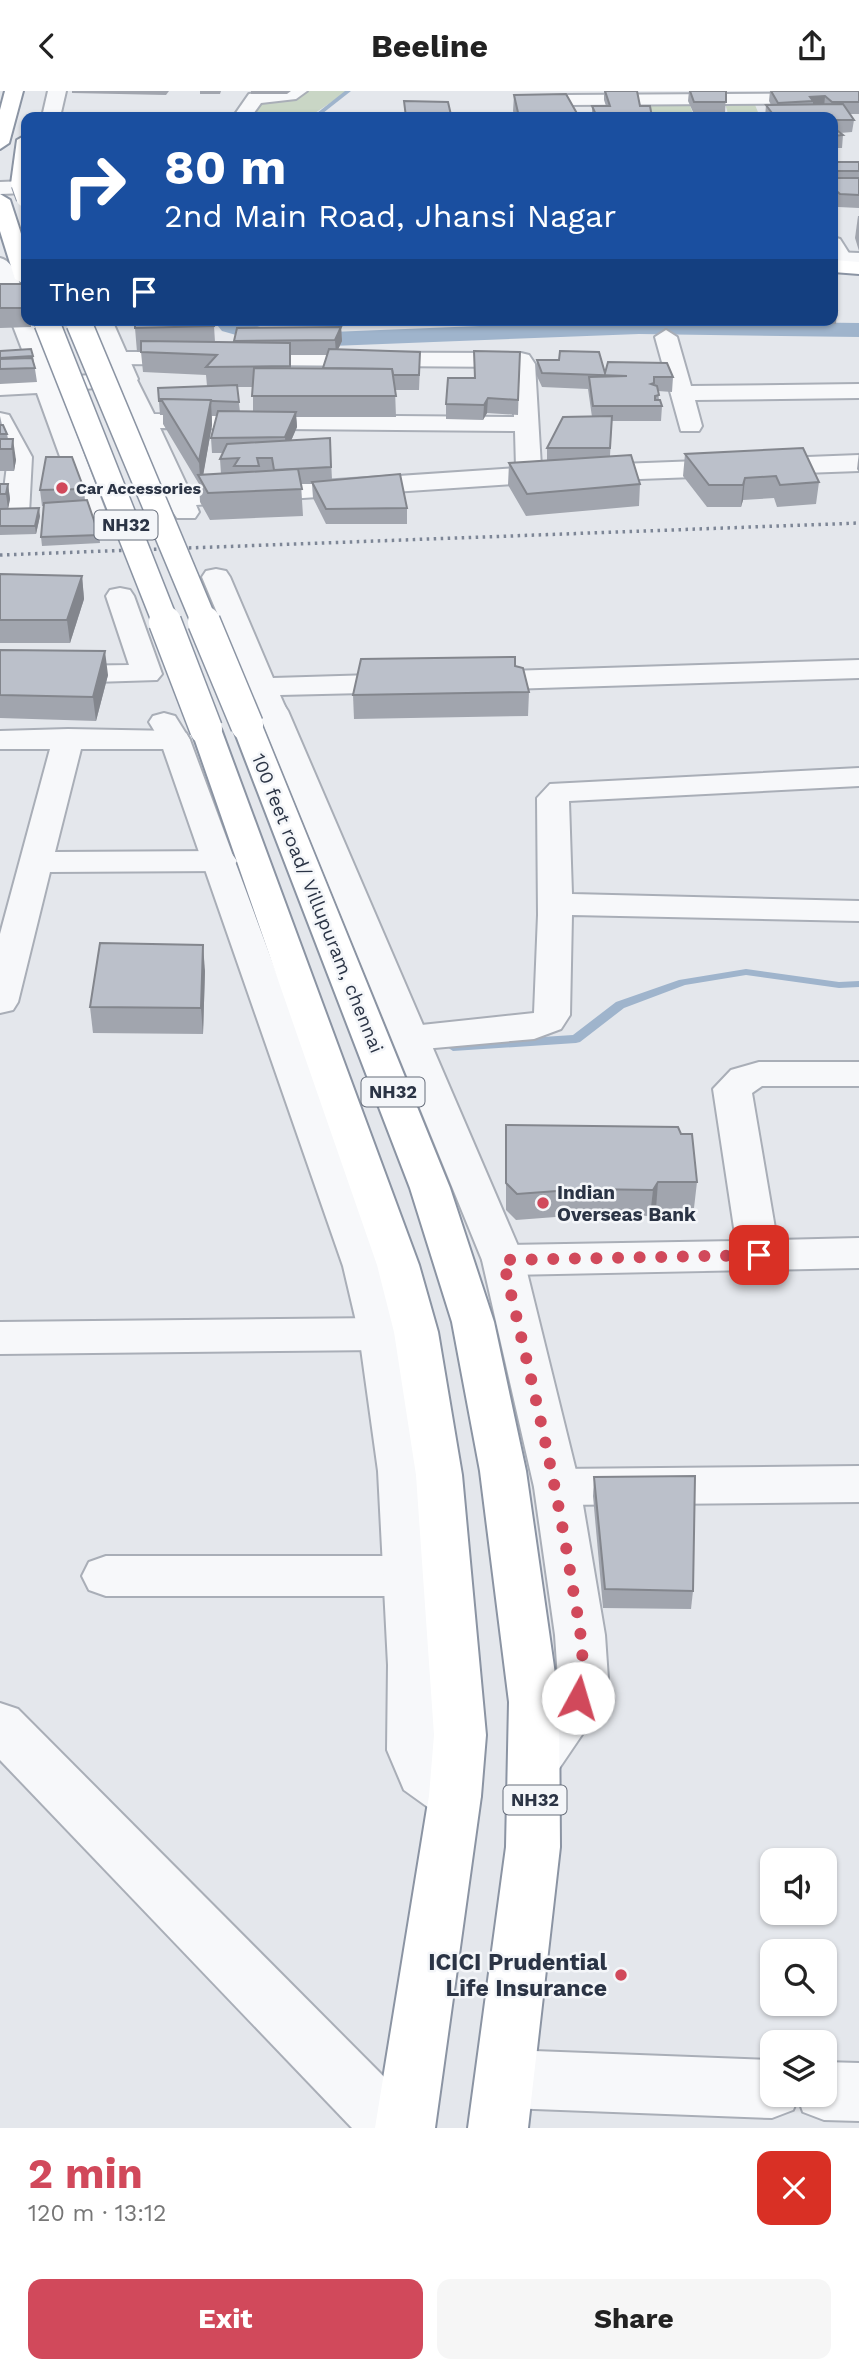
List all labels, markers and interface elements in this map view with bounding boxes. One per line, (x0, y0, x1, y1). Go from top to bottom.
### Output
icon: back (28, 27, 66, 65)
text: Beeline (371, 27, 488, 65)
icon: share (793, 27, 831, 65)
text: 80 m (164, 138, 286, 196)
icon: right (49, 140, 140, 231)
text: 2nd Main Road, Jhansi Nagar (164, 197, 616, 235)
icon: arrive (125, 273, 163, 311)
text: Then (49, 277, 111, 307)
place label: Car Accessories (76, 479, 201, 498)
marker: Car Accessories (54, 480, 70, 496)
road number: NH32 (94, 511, 158, 539)
street label: 100 feet road/ Villupuram, chennai (247, 750, 388, 1056)
road number: NH32 (362, 1077, 424, 1107)
place label: Indian Overseas Bank (557, 1181, 696, 1226)
marker: Indian Overseas Bank (535, 1195, 551, 1211)
pin (729, 1225, 789, 1285)
icon: arrive (740, 1236, 778, 1274)
position arrow (541, 1661, 615, 1735)
road number: NH32 (504, 1785, 566, 1815)
map controls (760, 1848, 837, 2107)
button: sound (760, 1848, 837, 1925)
button: search (760, 1939, 837, 2016)
place label: ICICI Prudential Life Insurance (428, 1949, 607, 2002)
marker: ICICI Prudential Life Insurance (613, 1967, 629, 1983)
button: layers (760, 2030, 837, 2107)
text: 2 min (28, 2149, 143, 2198)
button: close (757, 2151, 831, 2225)
text: 120 m · 13:12 (28, 2200, 166, 2227)
button: Exit (28, 2279, 423, 2359)
button: Share (437, 2279, 831, 2359)

